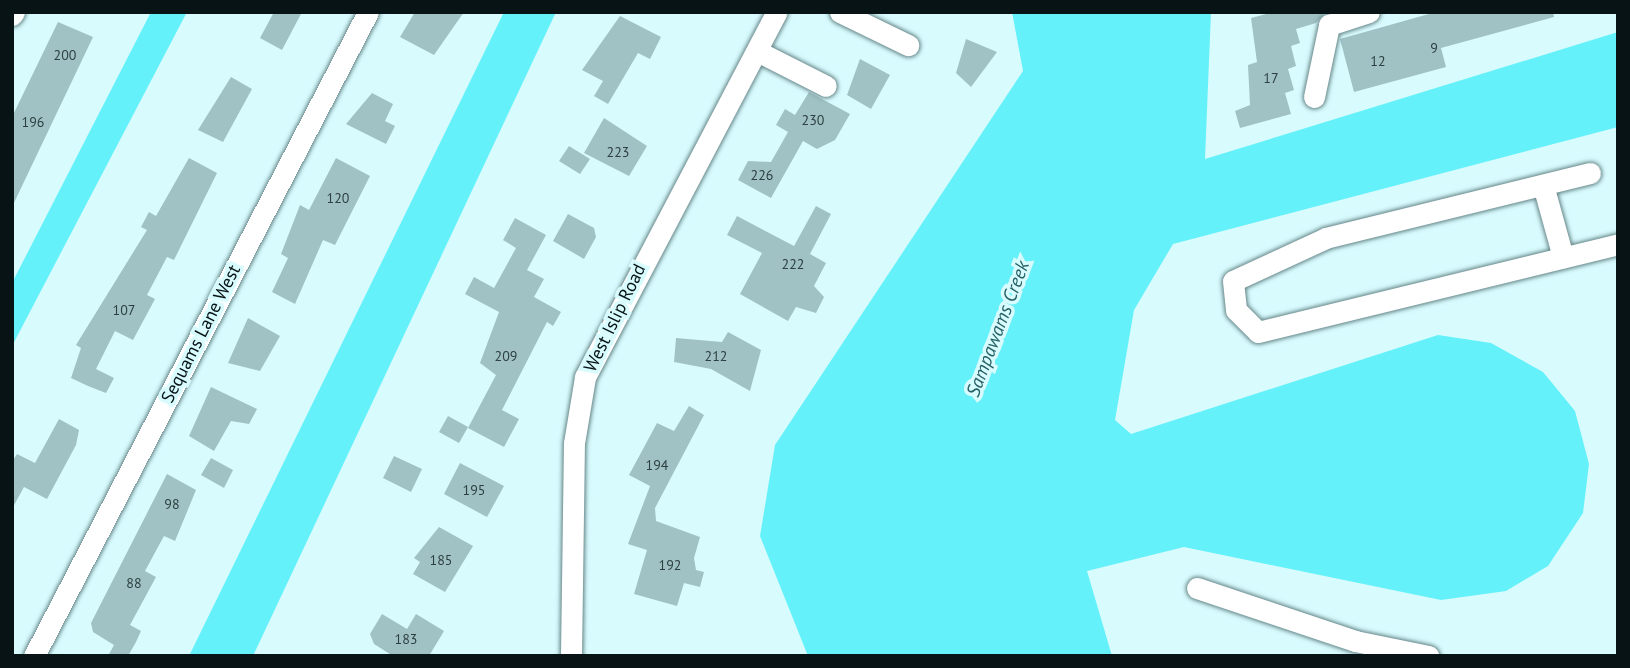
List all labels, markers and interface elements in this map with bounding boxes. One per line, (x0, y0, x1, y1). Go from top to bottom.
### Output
house number: 9 (1430, 40, 1438, 56)
house number: 200 (54, 47, 76, 63)
house number: 12 (1370, 53, 1386, 69)
house number: 17 (1263, 70, 1279, 86)
house number: 230 (802, 112, 824, 128)
house number: 196 (22, 114, 44, 130)
house number: 223 (607, 144, 629, 160)
house number: 226 (751, 167, 773, 183)
house number: 120 (327, 190, 349, 206)
house number: 222 (782, 256, 804, 272)
water label: Sampawams Creek (962, 258, 1034, 400)
street label: Sequams Lane West (157, 261, 245, 407)
street label: West Islip Road (580, 261, 650, 375)
house number: 107 (113, 302, 135, 318)
house number: 209 (495, 348, 517, 364)
house number: 212 (705, 348, 727, 364)
house number: 194 (646, 457, 668, 473)
house number: 195 (463, 482, 485, 498)
house number: 98 (164, 496, 180, 512)
house number: 185 (430, 552, 452, 568)
house number: 192 (659, 557, 681, 573)
house number: 88 (126, 575, 142, 591)
house number: 183 (395, 631, 417, 647)

